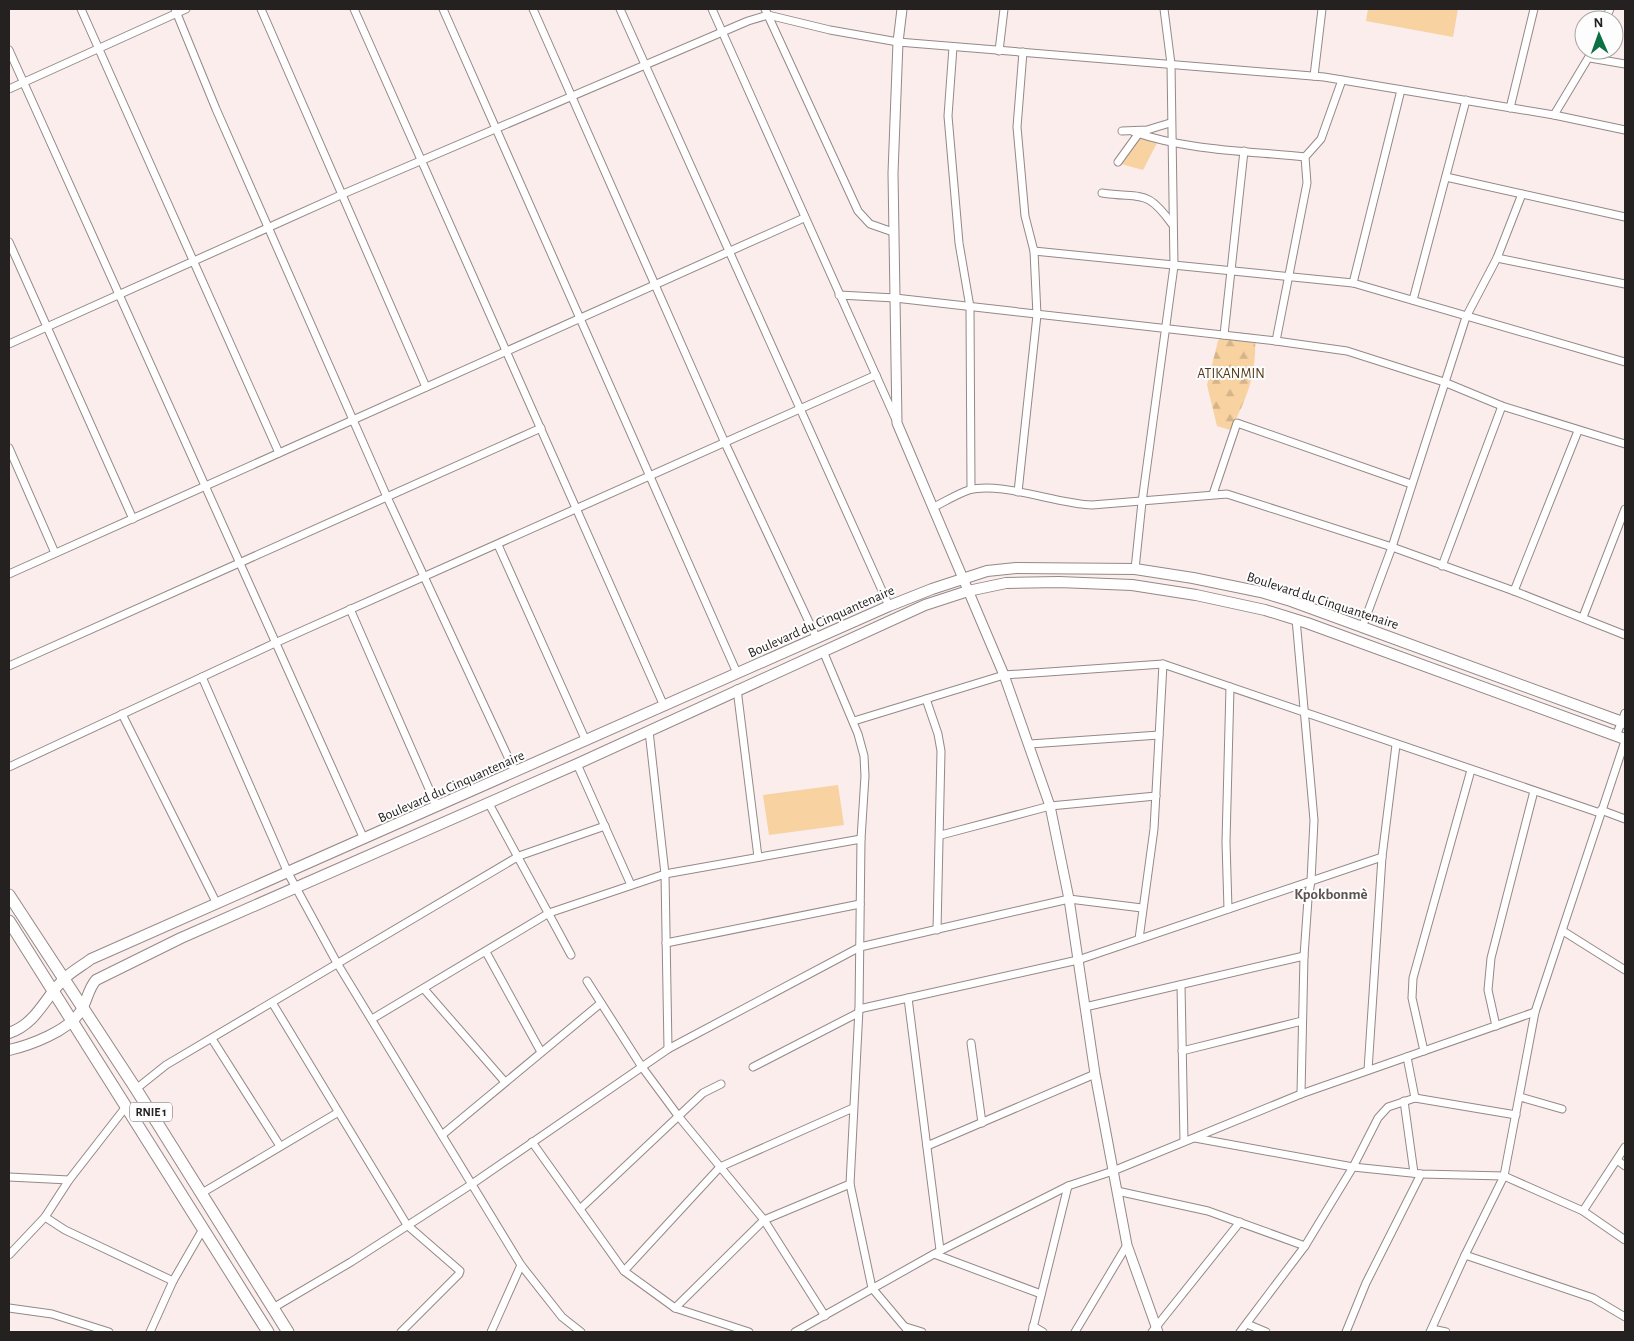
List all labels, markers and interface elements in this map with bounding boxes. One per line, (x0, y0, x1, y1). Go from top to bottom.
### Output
north arrow (1574, 10, 1624, 60)
text: N (1593, 16, 1604, 30)
park label: ATIKANMIN (1197, 367, 1265, 381)
street label: Boulevard du Cinquantenaire (1245, 570, 1400, 632)
street label: Boulevard du Cinquantenaire (746, 583, 897, 661)
street label: Boulevard du Cinquantenaire (376, 748, 527, 826)
district label: Kpokbonmè (1294, 887, 1368, 902)
road number: RNIE 1 (130, 1102, 172, 1122)

